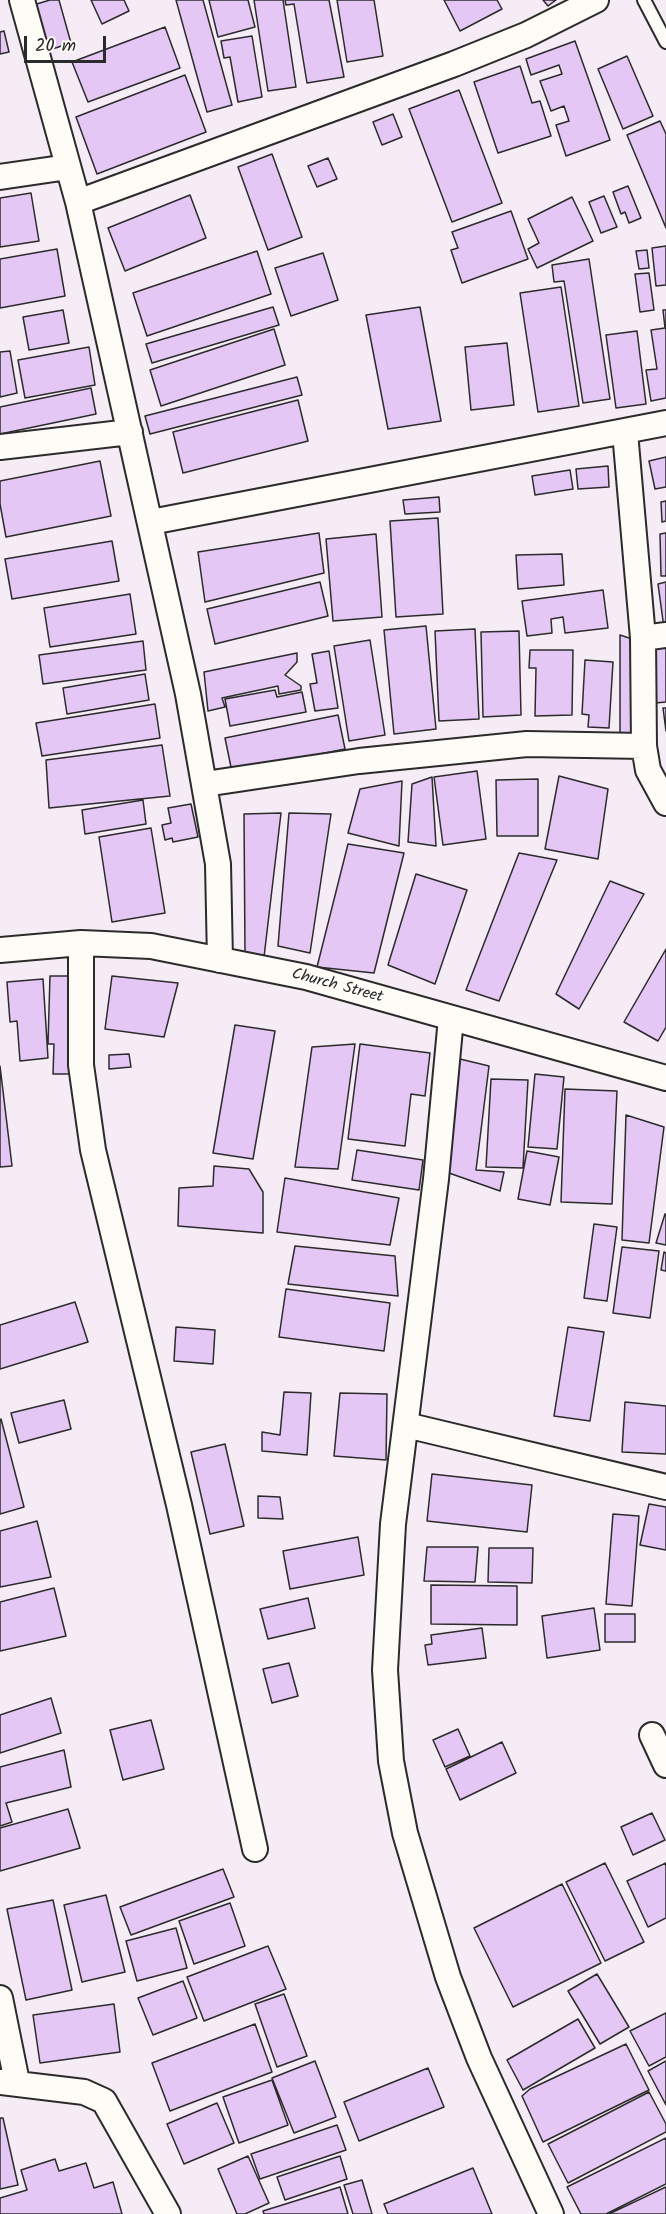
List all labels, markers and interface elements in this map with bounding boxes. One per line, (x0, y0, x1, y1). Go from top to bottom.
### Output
scale bar (27, 24, 110, 62)
text: 20 m (35, 32, 76, 61)
street label: Church Street (289, 966, 385, 1008)

